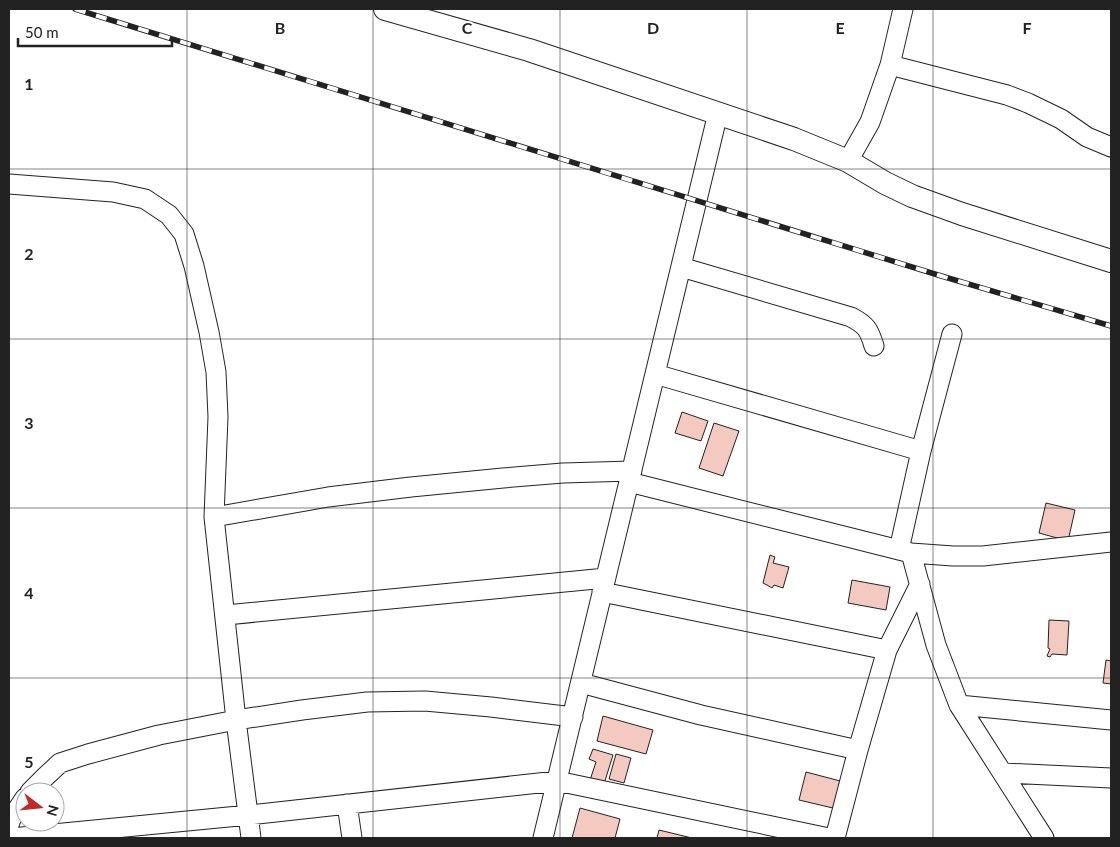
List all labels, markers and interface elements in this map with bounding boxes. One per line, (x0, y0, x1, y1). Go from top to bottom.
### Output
scale bar (18, 15, 171, 47)
text: B (275, 18, 285, 37)
text: C (462, 18, 473, 37)
text: D (647, 18, 659, 37)
text: E (835, 18, 845, 37)
text: F (1022, 18, 1032, 37)
text: 50 m (25, 23, 59, 41)
text: 1 (24, 74, 34, 93)
text: 2 (24, 244, 34, 263)
text: 3 (24, 413, 34, 432)
text: 4 (24, 583, 34, 602)
text: 5 (24, 752, 34, 771)
north arrow (15, 782, 65, 832)
text: N (43, 803, 63, 818)

